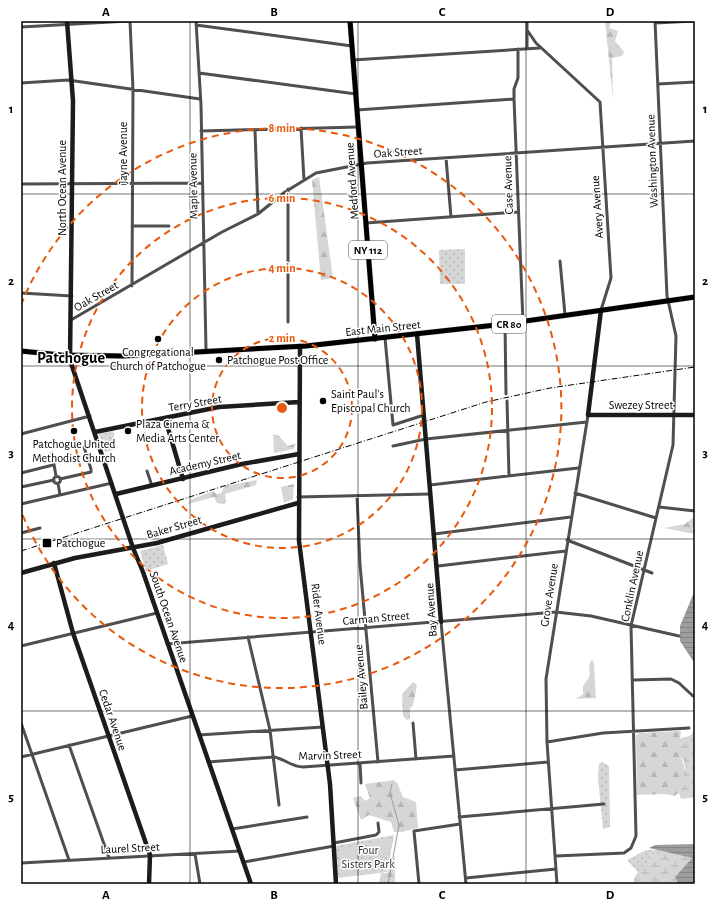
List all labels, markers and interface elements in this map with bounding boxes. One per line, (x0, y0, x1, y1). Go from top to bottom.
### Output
text: A (102, 6, 110, 19)
text: B (270, 6, 278, 19)
text: C (439, 6, 446, 19)
text: D (606, 6, 615, 19)
text: 1 (9, 103, 13, 116)
text: 1 (703, 103, 707, 116)
street label: Washington Avenue (644, 114, 660, 208)
street label: Jayne Avenue (117, 122, 130, 184)
text: 8 min (269, 122, 295, 134)
street label: North Ocean Avenue (56, 140, 68, 236)
street label: Medford Avenue (343, 142, 361, 220)
street label: Oak Street (373, 144, 423, 160)
street label: Maple Avenue (186, 153, 200, 219)
street label: Case Avenue (501, 155, 515, 215)
street label: Avery Avenue (589, 175, 606, 239)
text: 6 min (269, 192, 295, 204)
road number: NY 112 (349, 241, 387, 259)
text: 4 min (268, 262, 296, 274)
text: 2 (8, 275, 14, 288)
text: 2 (702, 275, 708, 288)
street label: Oak Street (72, 279, 120, 313)
road number: CR 80 (492, 315, 526, 333)
street label: East Main Street (345, 318, 421, 338)
text: 2 min (269, 332, 295, 344)
marker: Congregational Church of Patchogue (153, 334, 163, 344)
place label: Congregational Church of Patchogue (110, 346, 206, 372)
district label: Patchogue (37, 350, 105, 366)
place label: Patchogue Post Office (227, 354, 328, 366)
marker: Patchogue Post Office (214, 355, 224, 365)
place label: Saint Paul's Episcopal Church (331, 388, 411, 414)
street label: Terry Street (167, 392, 223, 415)
marker: Saint Paul's Episcopal Church (318, 396, 328, 406)
street label: Swezey Street (609, 399, 673, 412)
centre of rings (275, 401, 289, 415)
place label: Plaza Cinema & Media Arts Center (136, 418, 219, 444)
marker: Patchogue United Methodist Church (69, 426, 79, 436)
marker: Plaza Cinema & Media Arts Center (123, 426, 133, 436)
place label: Patchogue United Methodist Church (32, 438, 116, 464)
text: 3 (8, 447, 14, 460)
text: 3 (702, 447, 708, 460)
street label: Academy Street (168, 449, 242, 478)
street label: Baker Street (145, 513, 203, 541)
marker: Patchogue (41, 537, 53, 549)
place label: Patchogue (56, 537, 105, 549)
street label: Conklin Avenue (619, 549, 645, 623)
street label: Grove Avenue (538, 562, 560, 628)
street label: South Ocean Avenue (148, 570, 190, 664)
street label: Rider Avenue (309, 582, 329, 646)
street label: Bay Avenue (423, 583, 440, 637)
street label: Carman Street (342, 609, 410, 627)
text: 4 (8, 619, 15, 632)
text: 4 (702, 619, 709, 632)
street label: Bailey Avenue (352, 644, 371, 710)
street label: Cedar Avenue (97, 688, 129, 752)
street label: Marvin Street (298, 748, 362, 762)
text: 5 (8, 791, 14, 804)
text: 5 (702, 791, 708, 804)
street label: Laurel Street (100, 840, 160, 856)
park label: Four Sisters Park (341, 844, 395, 870)
text: A (102, 889, 110, 902)
text: B (270, 889, 278, 902)
text: C (439, 889, 446, 902)
text: D (606, 889, 615, 902)

